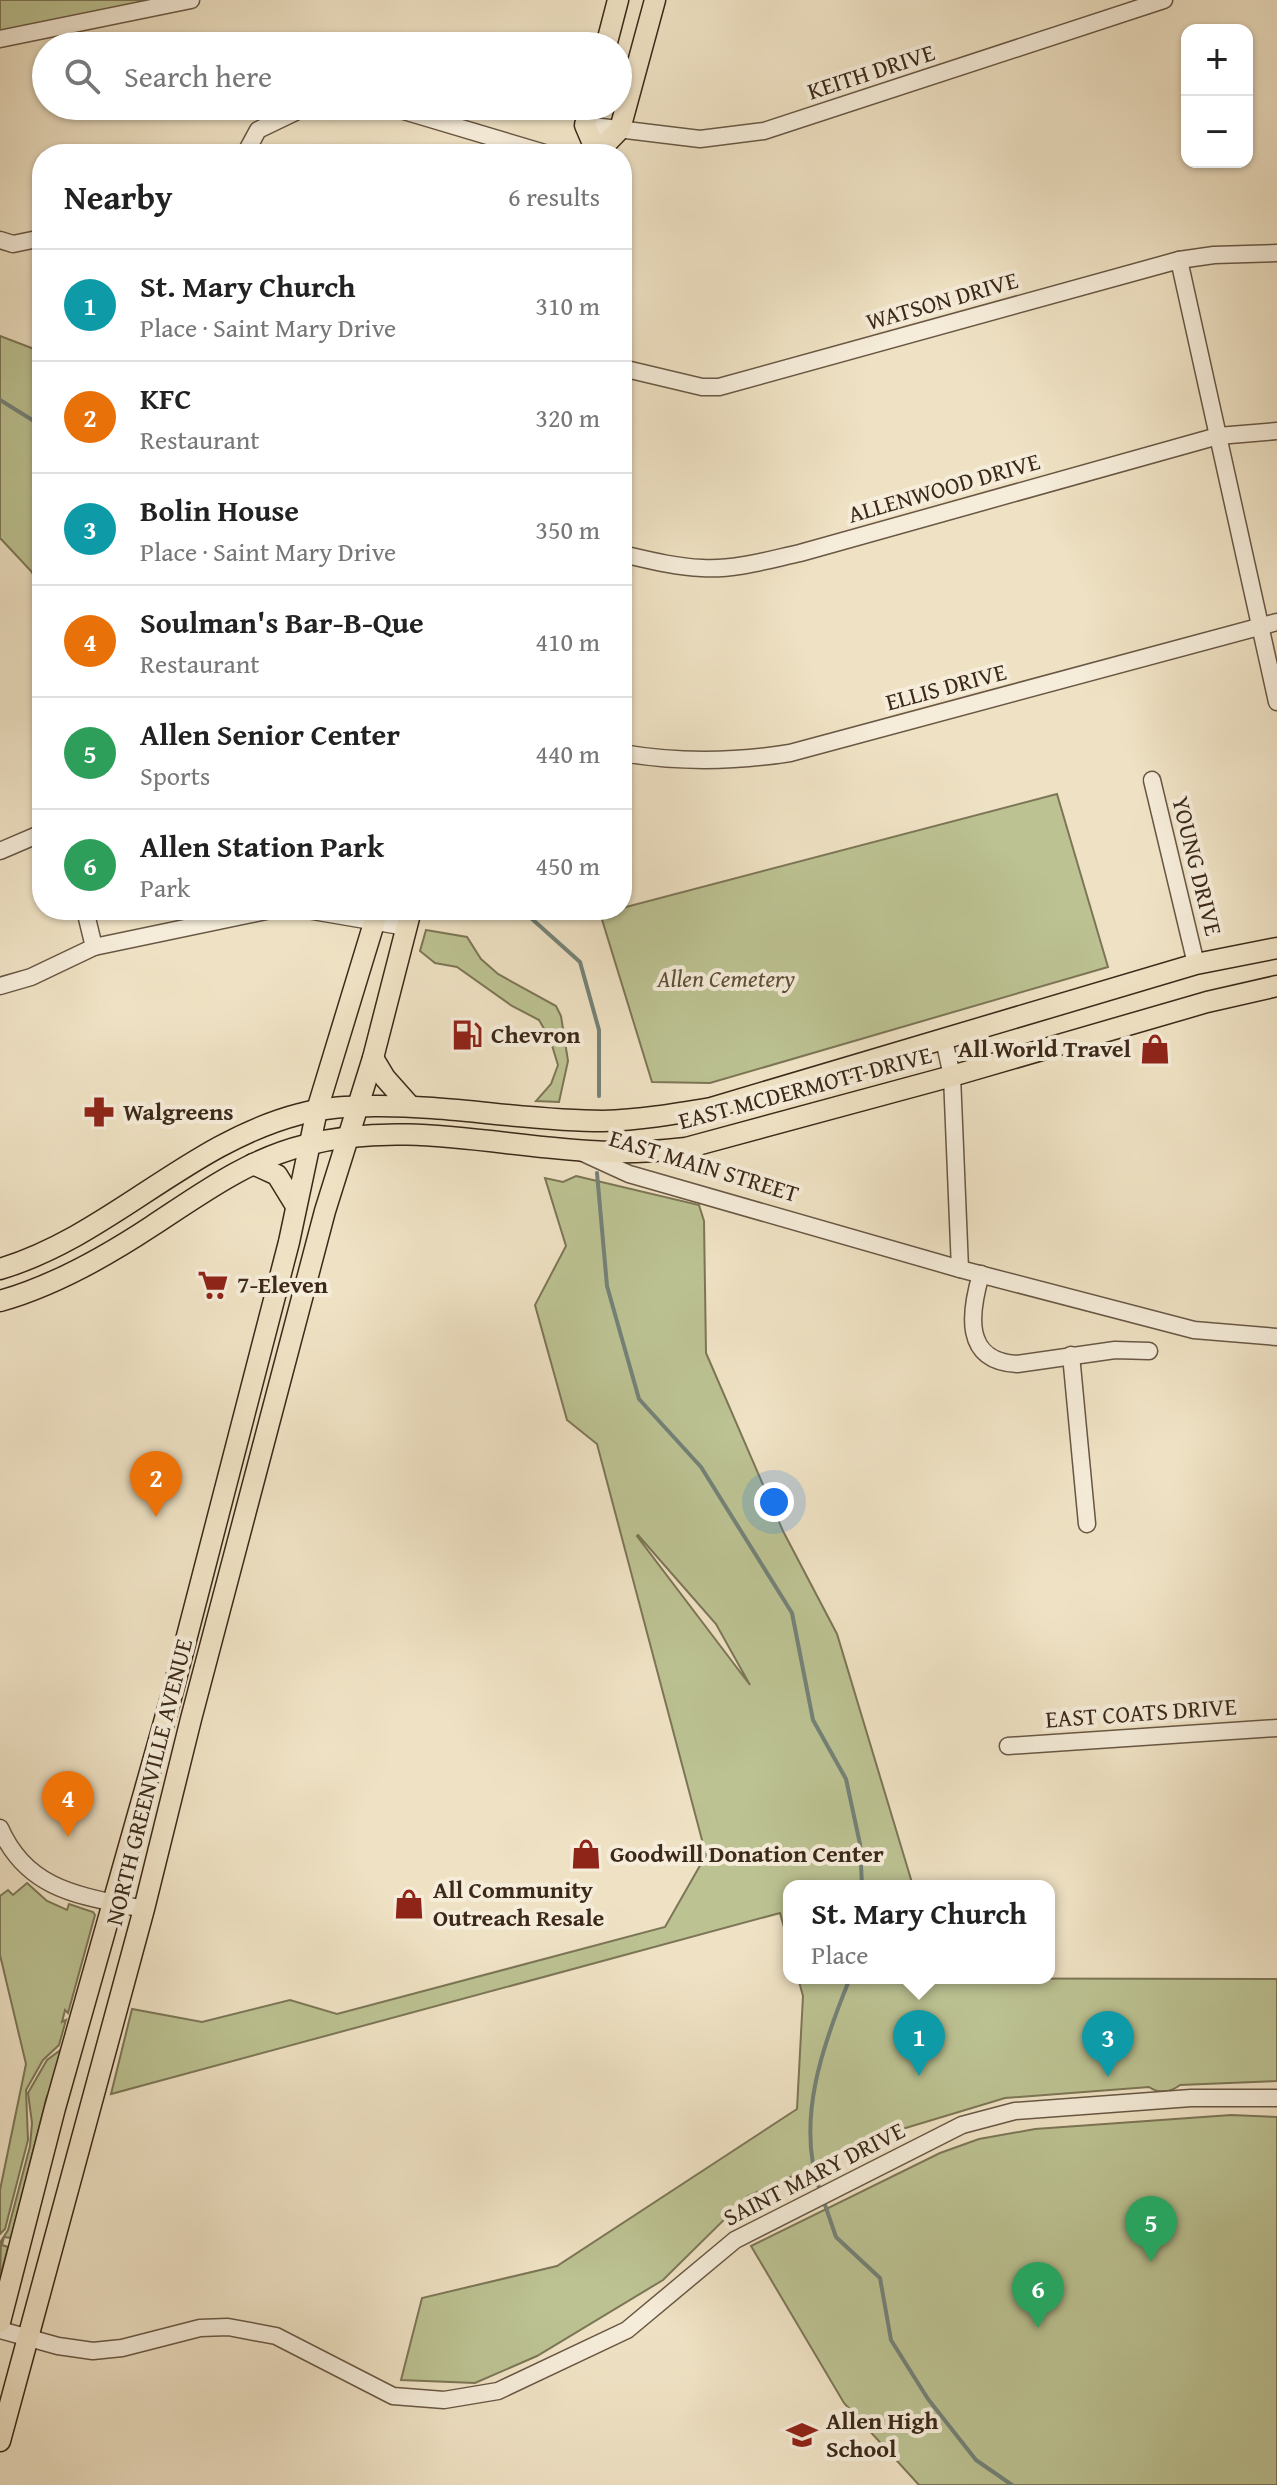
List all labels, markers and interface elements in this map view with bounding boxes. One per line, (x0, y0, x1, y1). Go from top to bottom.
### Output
map controls (1181, 24, 1253, 168)
button: + (1181, 24, 1253, 96)
search box (32, 32, 632, 120)
street label: KEITH DRIVE (803, 34, 939, 109)
icon: search (60, 54, 104, 98)
text: Search here (124, 54, 272, 98)
button: − (1181, 96, 1253, 168)
text: Nearby (64, 172, 173, 221)
text: 6 results (508, 177, 600, 216)
street label: WATSON DRIVE (862, 262, 1022, 339)
text: St. Mary Church (140, 264, 355, 308)
text: 1 (83, 286, 97, 325)
text: 310 m (535, 286, 600, 325)
text: Place · Saint Mary Drive (140, 308, 396, 347)
text: KFC (140, 376, 191, 420)
text: 2 (83, 398, 97, 437)
text: 320 m (535, 398, 600, 437)
text: Restaurant (140, 420, 260, 459)
street label: ALLENWOOD DRIVE (844, 443, 1044, 532)
text: Bolin House (140, 488, 299, 532)
text: 3 (83, 510, 97, 549)
text: 350 m (535, 510, 600, 549)
text: Place · Saint Mary Drive (140, 532, 396, 571)
text: Soulman's Bar-B-Que (140, 600, 424, 644)
text: 4 (83, 622, 97, 661)
text: 410 m (535, 622, 600, 661)
text: Restaurant (140, 644, 260, 683)
street label: ELLIS DRIVE (882, 654, 1010, 719)
text: Allen Senior Center (140, 712, 400, 756)
text: 5 (83, 734, 97, 773)
text: 440 m (535, 734, 600, 773)
text: Sports (140, 756, 210, 795)
street label: YOUNG DRIVE (1163, 792, 1232, 939)
text: Allen Station Park (140, 824, 384, 868)
text: 6 (83, 846, 97, 885)
text: 450 m (535, 846, 600, 885)
text: Park (140, 868, 190, 907)
park label: Allen Cemetery (656, 961, 795, 996)
place label: Chevron (491, 1017, 580, 1052)
fuel station icon: Chevron (450, 1018, 484, 1052)
place label: All World Travel (958, 1031, 1132, 1066)
shop icon: All World Travel (1138, 1032, 1172, 1066)
street label: EAST MCDERMOTT DRIVE (675, 1037, 935, 1138)
place label: Walgreens (123, 1094, 234, 1129)
pharmacy icon: Walgreens (82, 1095, 116, 1129)
street label: EAST MAIN STREET (605, 1120, 803, 1211)
place label: 7-Eleven (237, 1267, 328, 1302)
supermarket icon: 7-Eleven (196, 1268, 230, 1302)
pin: 2 (130, 1451, 182, 1517)
your location (754, 1482, 794, 1522)
street label: NORTH GREENVILLE AVENUE (96, 1635, 201, 1929)
street label: EAST COATS DRIVE (1044, 1688, 1238, 1737)
pin: 4 (42, 1771, 94, 1837)
place label: Goodwill Donation Center (610, 1836, 884, 1871)
shop icon: Goodwill Donation Center (569, 1837, 603, 1871)
place label: All Community Outreach Resale (433, 1872, 605, 1935)
popup (783, 1880, 1055, 1984)
shop icon: All Community Outreach Resale (392, 1887, 426, 1921)
text: St. Mary Church (811, 1891, 1027, 1935)
text: Place (811, 1935, 869, 1974)
pin: 1 (893, 2010, 945, 2076)
pin: 3 (1082, 2011, 1134, 2077)
street label: SAINT MARY DRIVE (717, 2113, 911, 2234)
pin: 5 (1125, 2196, 1177, 2262)
pin: 6 (1012, 2262, 1064, 2328)
place label: Allen High School (826, 2403, 938, 2466)
school or university icon: Allen High School (785, 2418, 819, 2452)

